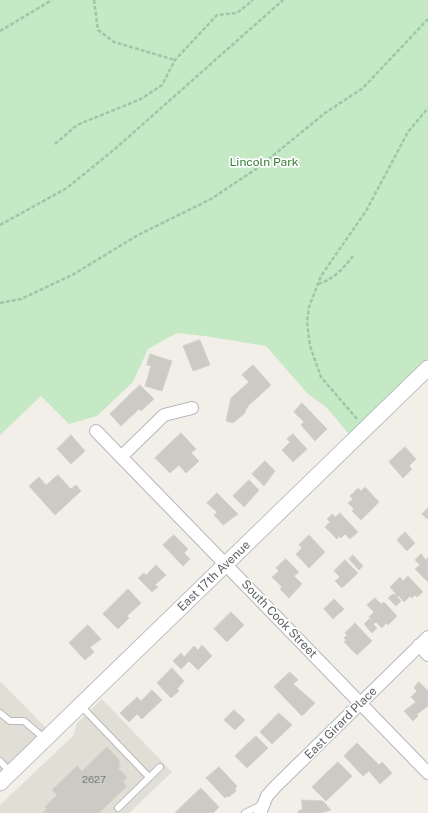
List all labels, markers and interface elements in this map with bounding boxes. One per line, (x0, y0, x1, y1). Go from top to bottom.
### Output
park label: Lincoln Park (229, 155, 299, 169)
street label: East 17th Avenue (175, 538, 253, 614)
street label: South Cook Street (238, 577, 320, 661)
street label: East Girard Place (302, 684, 380, 762)
house number: 2627 (82, 774, 106, 786)

